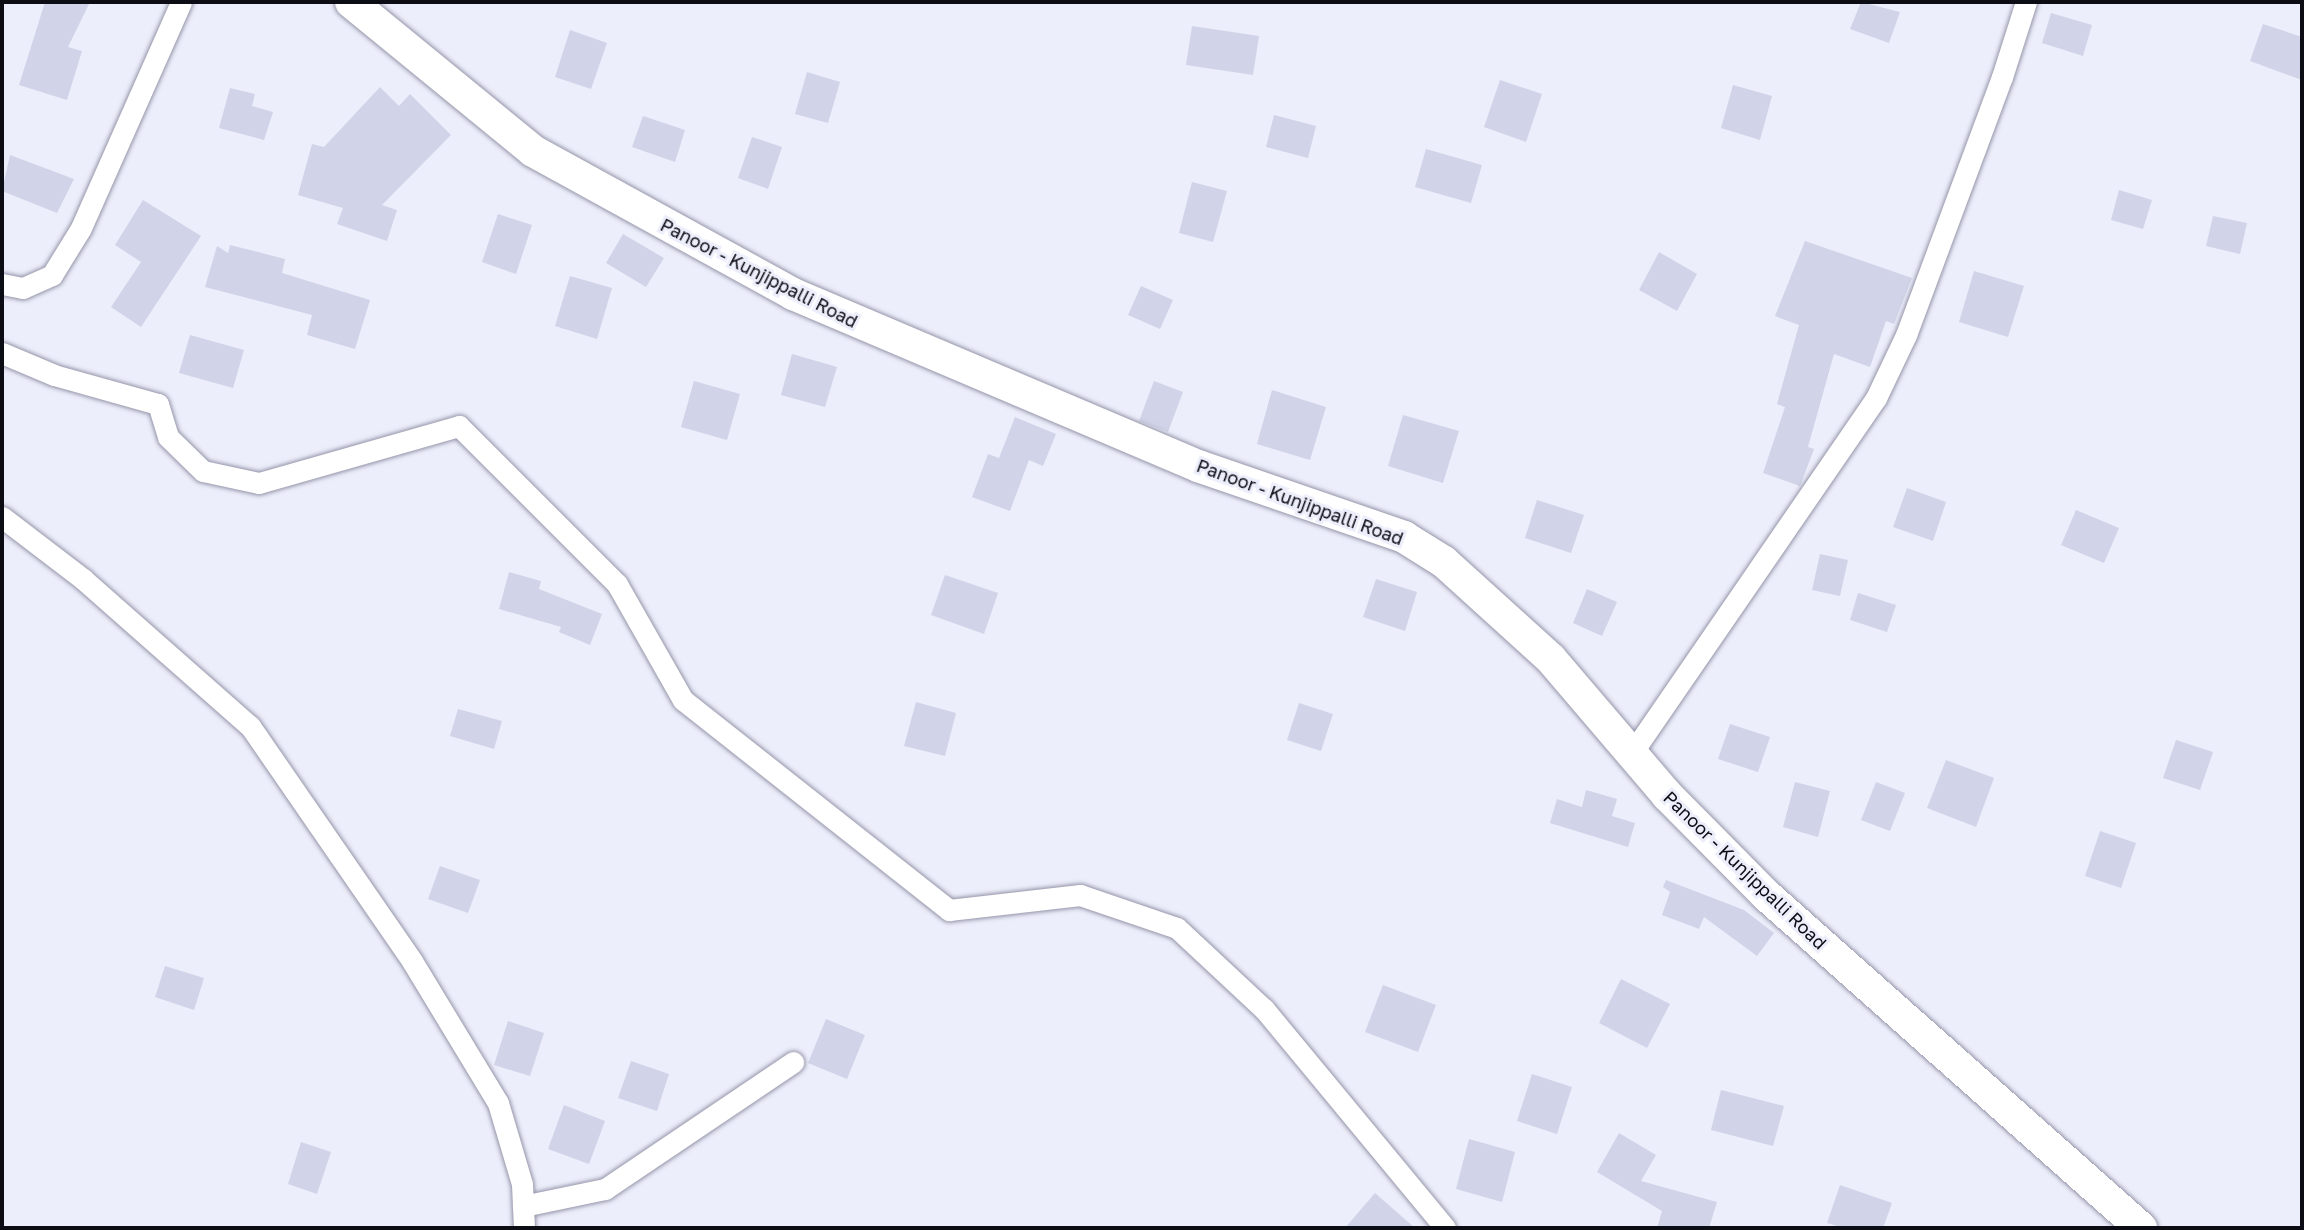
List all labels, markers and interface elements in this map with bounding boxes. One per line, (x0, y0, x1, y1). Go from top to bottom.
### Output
street label: Panoor - Kunjippalli Road (657, 214, 861, 332)
street label: Panoor - Kunjippalli Road (1194, 455, 1406, 549)
street label: Panoor - Kunjippalli Road (1659, 786, 1831, 954)

